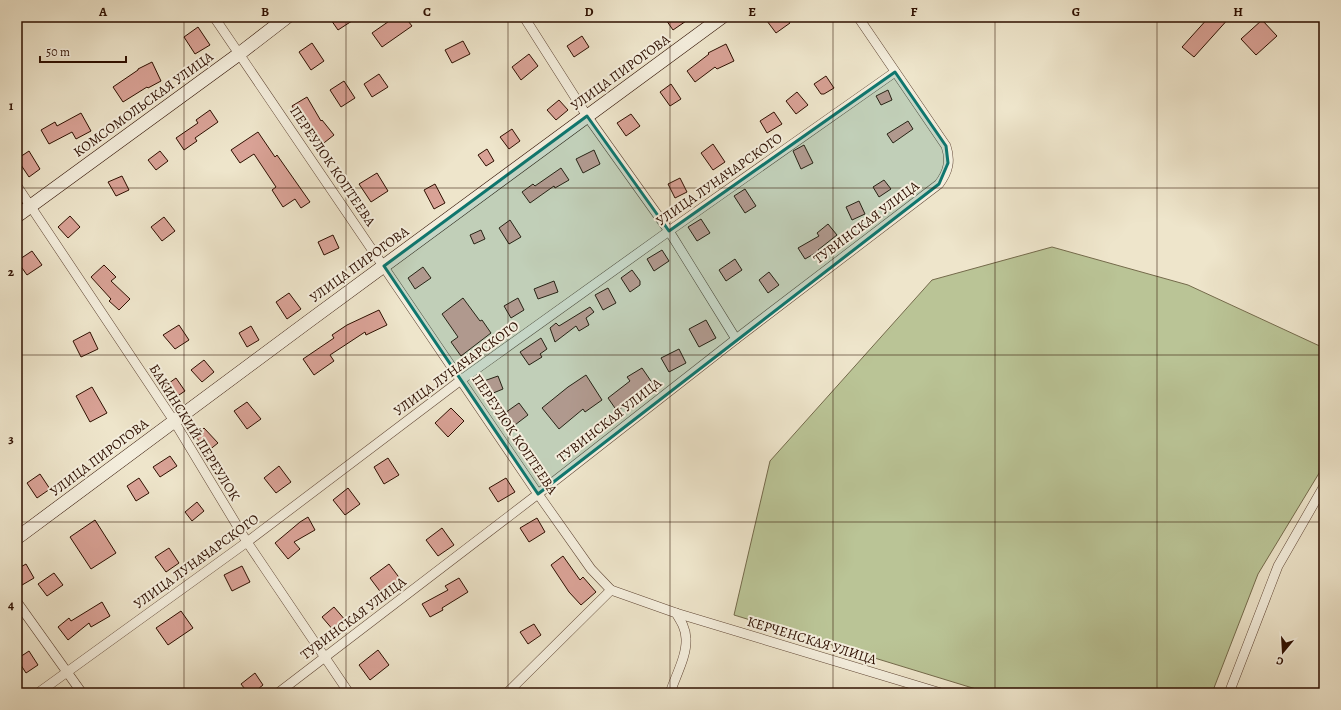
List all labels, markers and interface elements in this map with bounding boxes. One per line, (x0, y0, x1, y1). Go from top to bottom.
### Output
text: A (98, 3, 108, 20)
text: B (261, 3, 269, 20)
text: C (423, 3, 431, 20)
text: D (584, 3, 594, 20)
text: E (748, 3, 756, 20)
text: F (911, 3, 918, 20)
text: G (1072, 3, 1080, 20)
text: H (1233, 3, 1243, 20)
street label: УЛИЦА ПИРОГОВА (567, 29, 675, 115)
scale bar (40, 38, 126, 64)
text: 50 m (46, 44, 70, 60)
street label: КОМСОМОЛЬСКАЯ УЛИЦА (70, 47, 218, 162)
text: 1 (9, 97, 14, 114)
street label: ПЕРЕУЛОК КОПТЕЕВА (285, 103, 380, 231)
street label: УЛИЦА ЛУНАЧАРСКОГО (652, 128, 787, 230)
street label: ТУВИНСКАЯ УЛИЦА (810, 176, 924, 268)
street label: УЛИЦА ПИРОГОВА (306, 221, 414, 307)
text: 2 (8, 263, 15, 280)
street label: УЛИЦА ЛУНАЧАРСКОГО (390, 316, 523, 420)
street label: БАКИНСКИЙ ПЕРЕУЛОК (145, 360, 244, 504)
street label: ПЕРЕУЛОК КОПТЕЕВА (467, 371, 562, 499)
street label: ТУВИНСКАЯ УЛИЦА (553, 373, 666, 467)
street label: УЛИЦА ПИРОГОВА (46, 414, 153, 501)
text: 3 (8, 430, 14, 447)
street label: УЛИЦА ЛУНАЧАРСКОГО (130, 509, 263, 613)
street label: ТУВИНСКАЯ УЛИЦА (297, 572, 411, 664)
text: 4 (8, 596, 14, 613)
street label: КЕРЧЕНСКАЯ УЛИЦА (745, 612, 880, 669)
north arrow (1263, 632, 1303, 672)
text: С (1274, 653, 1286, 669)

